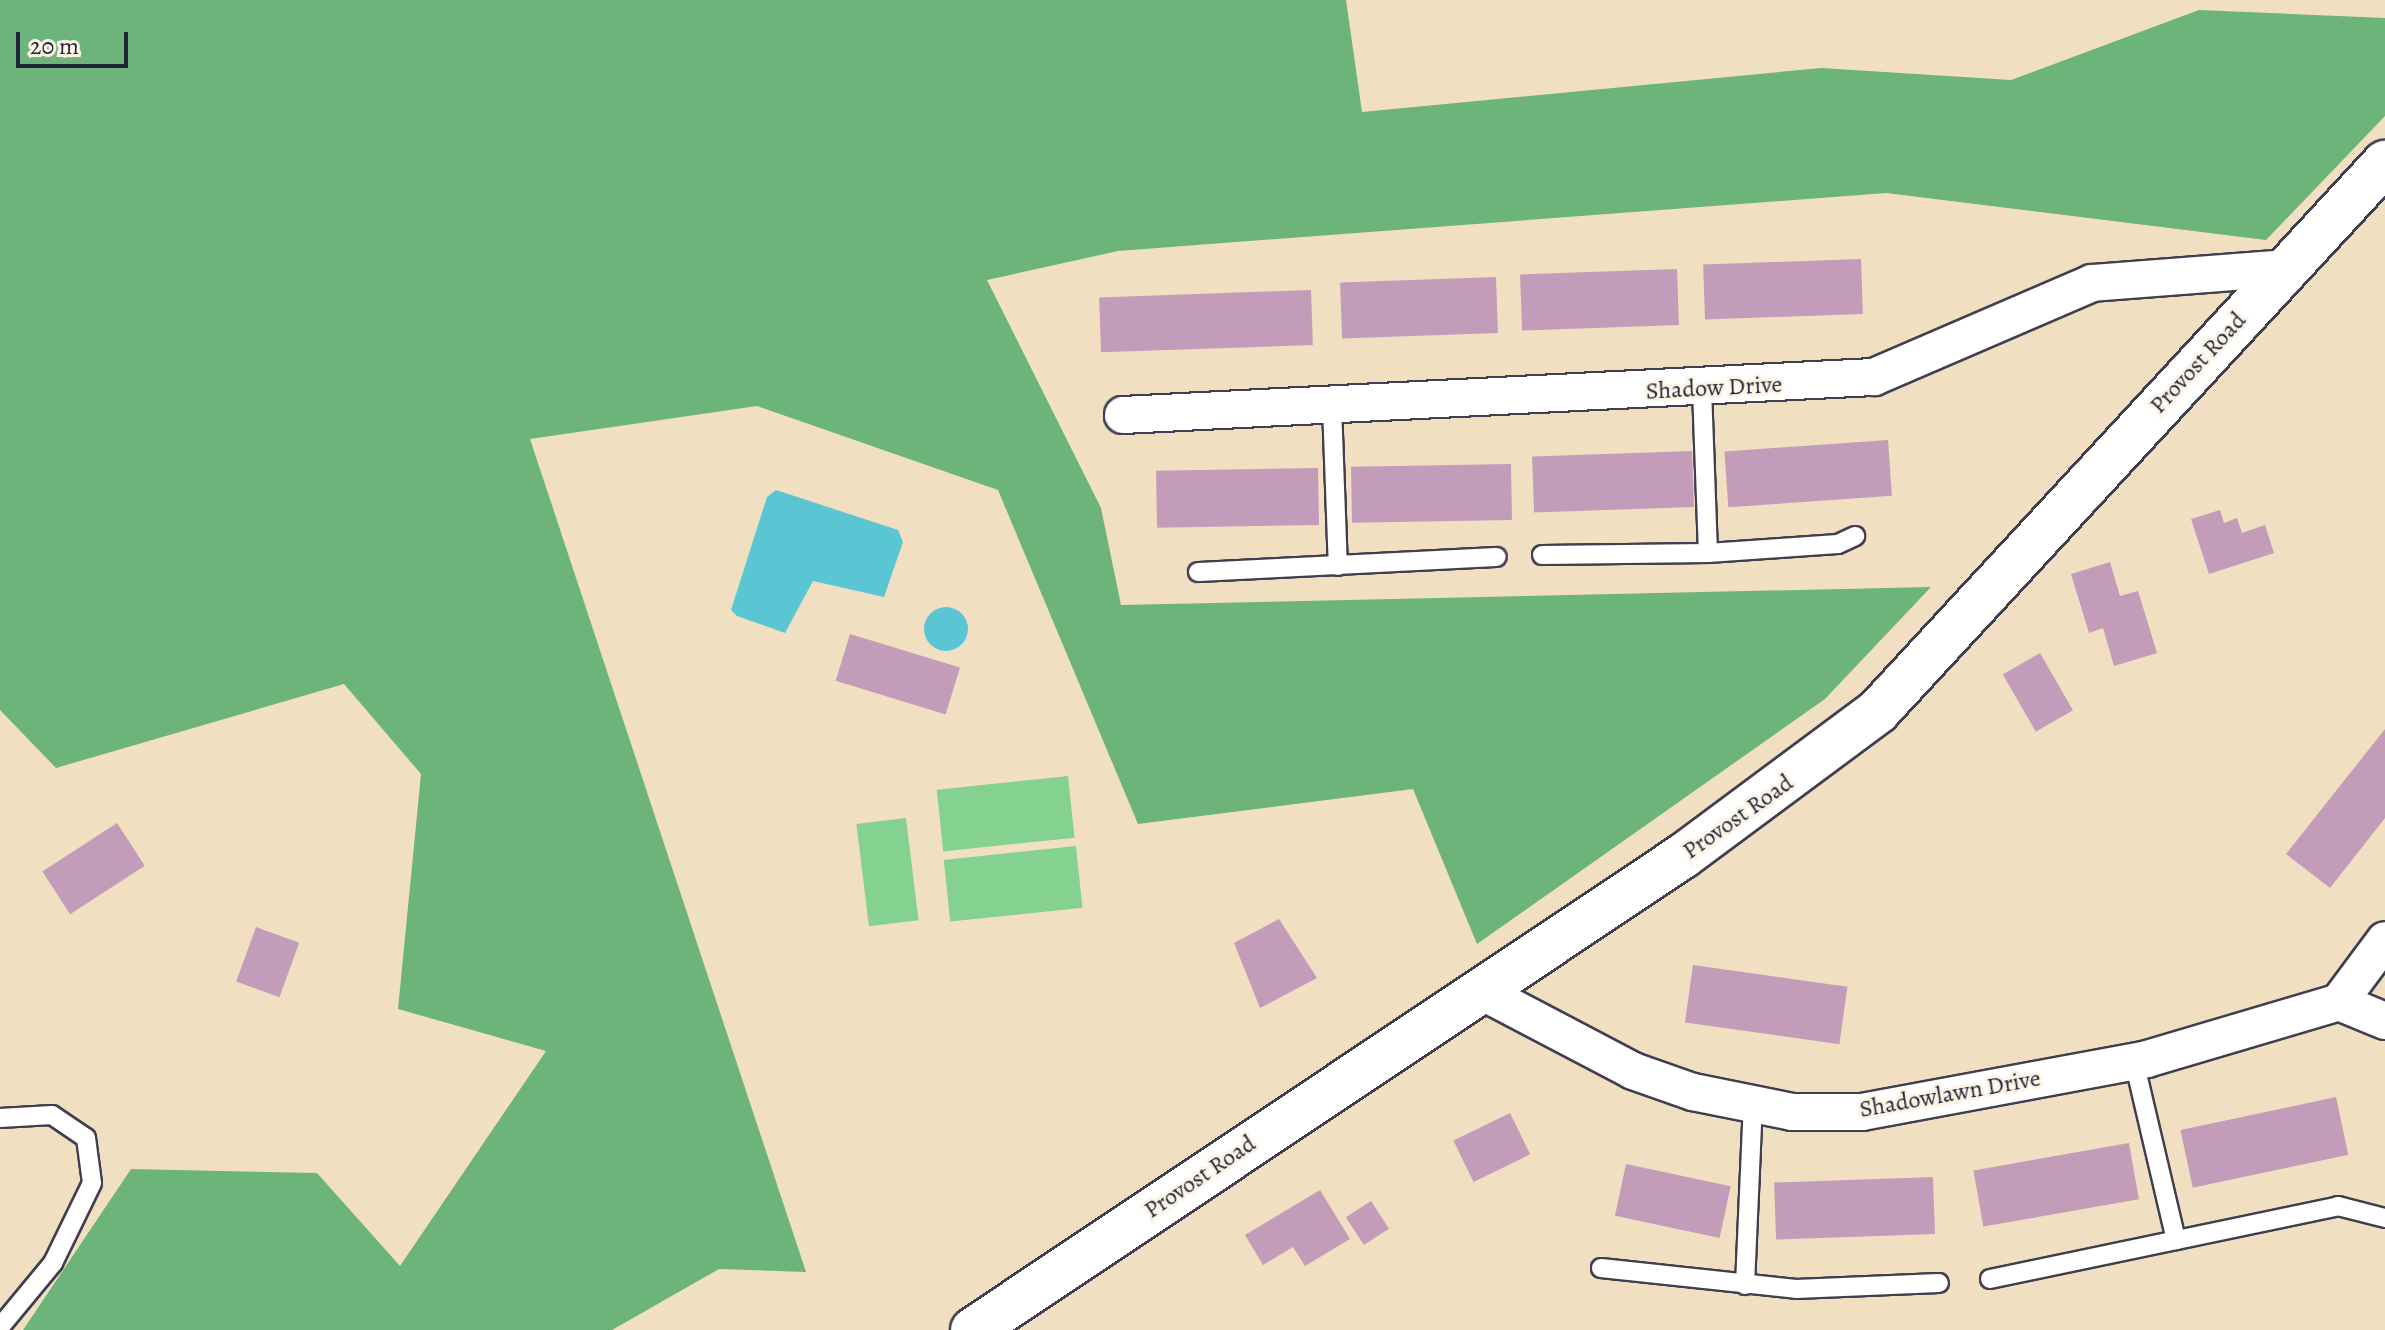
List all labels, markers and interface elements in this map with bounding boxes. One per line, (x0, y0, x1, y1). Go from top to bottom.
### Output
scale bar (20, 16, 132, 66)
text: 20 m (30, 30, 79, 62)
street label: Provost Road (2144, 306, 2252, 420)
street label: Shadow Drive (1645, 370, 1783, 406)
street label: Provost Road (1677, 768, 1799, 866)
street label: Shadowlawn Drive (1857, 1064, 2043, 1124)
street label: Provost Road (1139, 1129, 1261, 1225)

